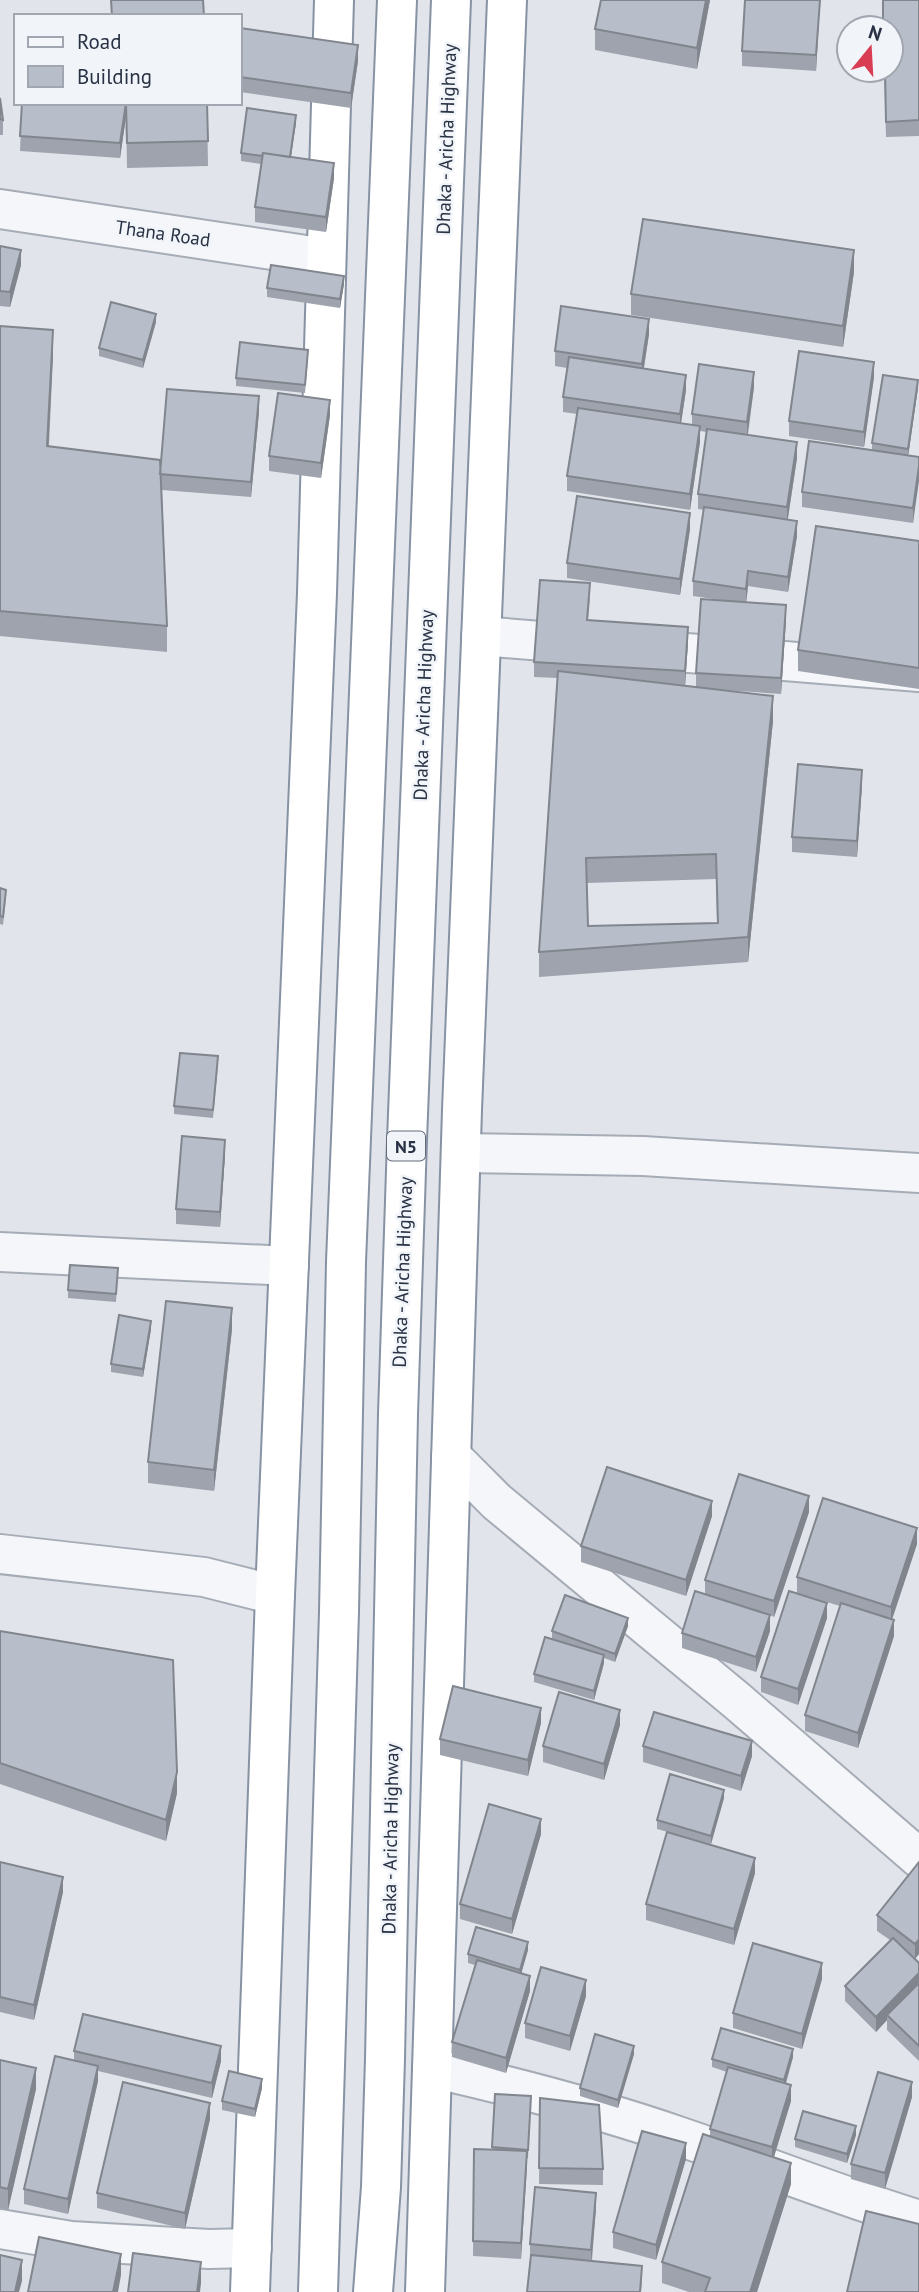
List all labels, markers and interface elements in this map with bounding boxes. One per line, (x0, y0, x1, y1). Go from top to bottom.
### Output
legend (14, 14, 242, 105)
north arrow (835, 14, 905, 84)
text: N (866, 19, 885, 46)
text: Road (77, 28, 121, 55)
street label: Dhaka - Aricha Highway (431, 43, 461, 235)
text: Building (77, 63, 152, 90)
street label: Thana Road (114, 214, 212, 252)
street label: Dhaka - Aricha Highway (408, 609, 438, 801)
road number: N5 (387, 1132, 425, 1161)
street label: Dhaka - Aricha Highway (387, 1176, 417, 1368)
street label: Dhaka - Aricha Highway (376, 1743, 404, 1935)

